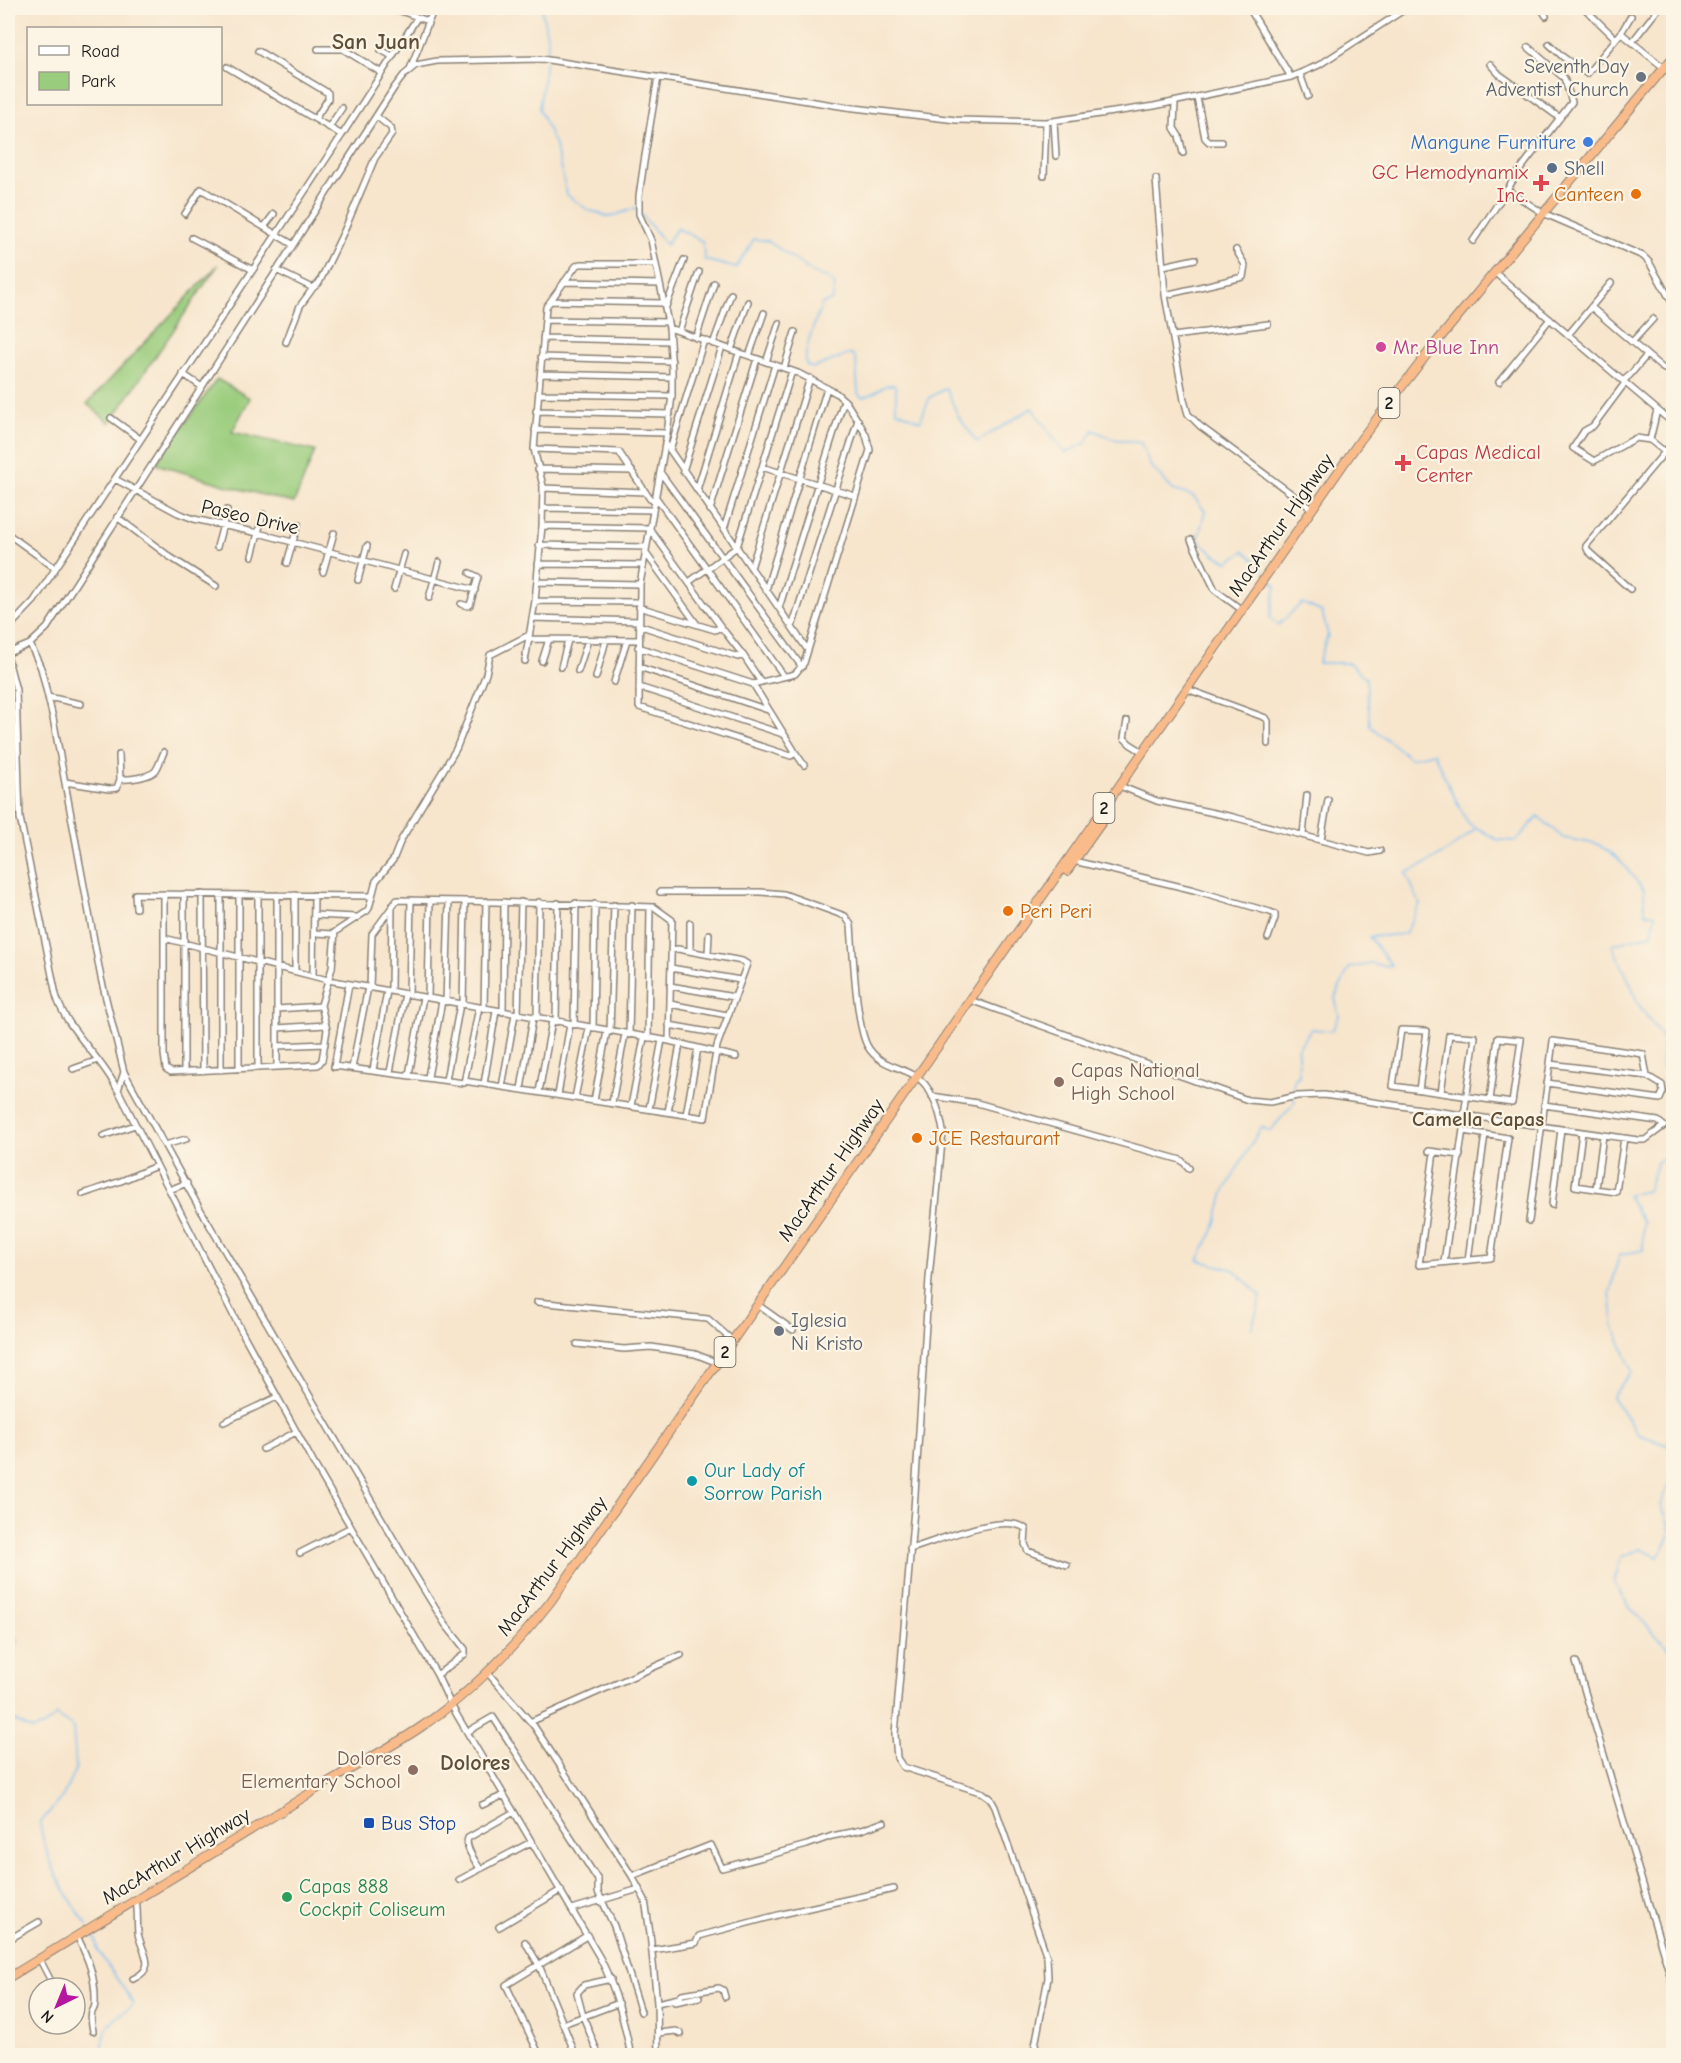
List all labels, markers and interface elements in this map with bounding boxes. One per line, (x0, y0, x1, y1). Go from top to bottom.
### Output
legend (27, 27, 222, 105)
district label: San Juan (332, 29, 420, 55)
text: Road (81, 41, 120, 62)
place label: Seventh Day Adventist Church (1486, 55, 1629, 101)
marker: Seventh Day Adventist Church (1634, 70, 1648, 84)
text: Park (81, 71, 116, 92)
place label: Mangune Furniture (1410, 131, 1576, 154)
marker: Mangune Furniture (1581, 135, 1595, 149)
place label: Shell (1564, 157, 1605, 180)
place label: GC Hemodynamix Inc. (1372, 161, 1529, 207)
marker: Shell (1545, 161, 1559, 175)
marker: GC Hemodynamix Inc. (1532, 174, 1550, 192)
place label: Canteen (1554, 183, 1624, 206)
marker: Canteen (1629, 187, 1643, 201)
place label: Mr. Blue Inn (1393, 336, 1499, 359)
marker: Mr. Blue Inn (1374, 340, 1388, 354)
road number: 2 (1378, 388, 1400, 418)
place label: Capas Medical Center (1416, 441, 1541, 487)
street label: MacArthur Highway (1223, 449, 1339, 601)
marker: Capas Medical Center (1394, 454, 1412, 472)
street label: Paseo Drive (199, 495, 301, 539)
road number: 2 (1094, 793, 1114, 823)
place label: Peri Peri (1020, 900, 1092, 923)
marker: Peri Peri (1001, 904, 1015, 918)
place label: Capas National High School (1071, 1059, 1200, 1105)
marker: Capas National High School (1052, 1075, 1066, 1089)
street label: MacArthur Highway (773, 1094, 889, 1246)
district label: Camella Capas (1412, 1107, 1544, 1131)
place label: JCE Restaurant (929, 1127, 1061, 1150)
marker: JCE Restaurant (910, 1131, 924, 1145)
place label: Iglesia Ni Kristo (791, 1309, 863, 1355)
marker: Iglesia Ni Kristo (772, 1324, 786, 1338)
road number: 2 (714, 1337, 736, 1367)
place label: Our Lady of Sorrow Parish (704, 1459, 822, 1505)
marker: Our Lady of Sorrow Parish (685, 1474, 699, 1488)
street label: MacArthur Highway (492, 1492, 612, 1640)
place label: Dolores Elementary School (241, 1747, 401, 1793)
district label: Dolores (440, 1750, 510, 1776)
marker: Dolores Elementary School (406, 1763, 420, 1777)
street label: MacArthur Highway (98, 1803, 254, 1909)
place label: Bus Stop (381, 1812, 456, 1835)
marker: Bus Stop (362, 1816, 376, 1830)
place label: Capas 888 Cockpit Coliseum (299, 1875, 446, 1921)
marker: Capas 888 Cockpit Coliseum (280, 1890, 294, 1904)
north arrow (27, 1976, 87, 2036)
text: N (37, 2006, 57, 2026)

